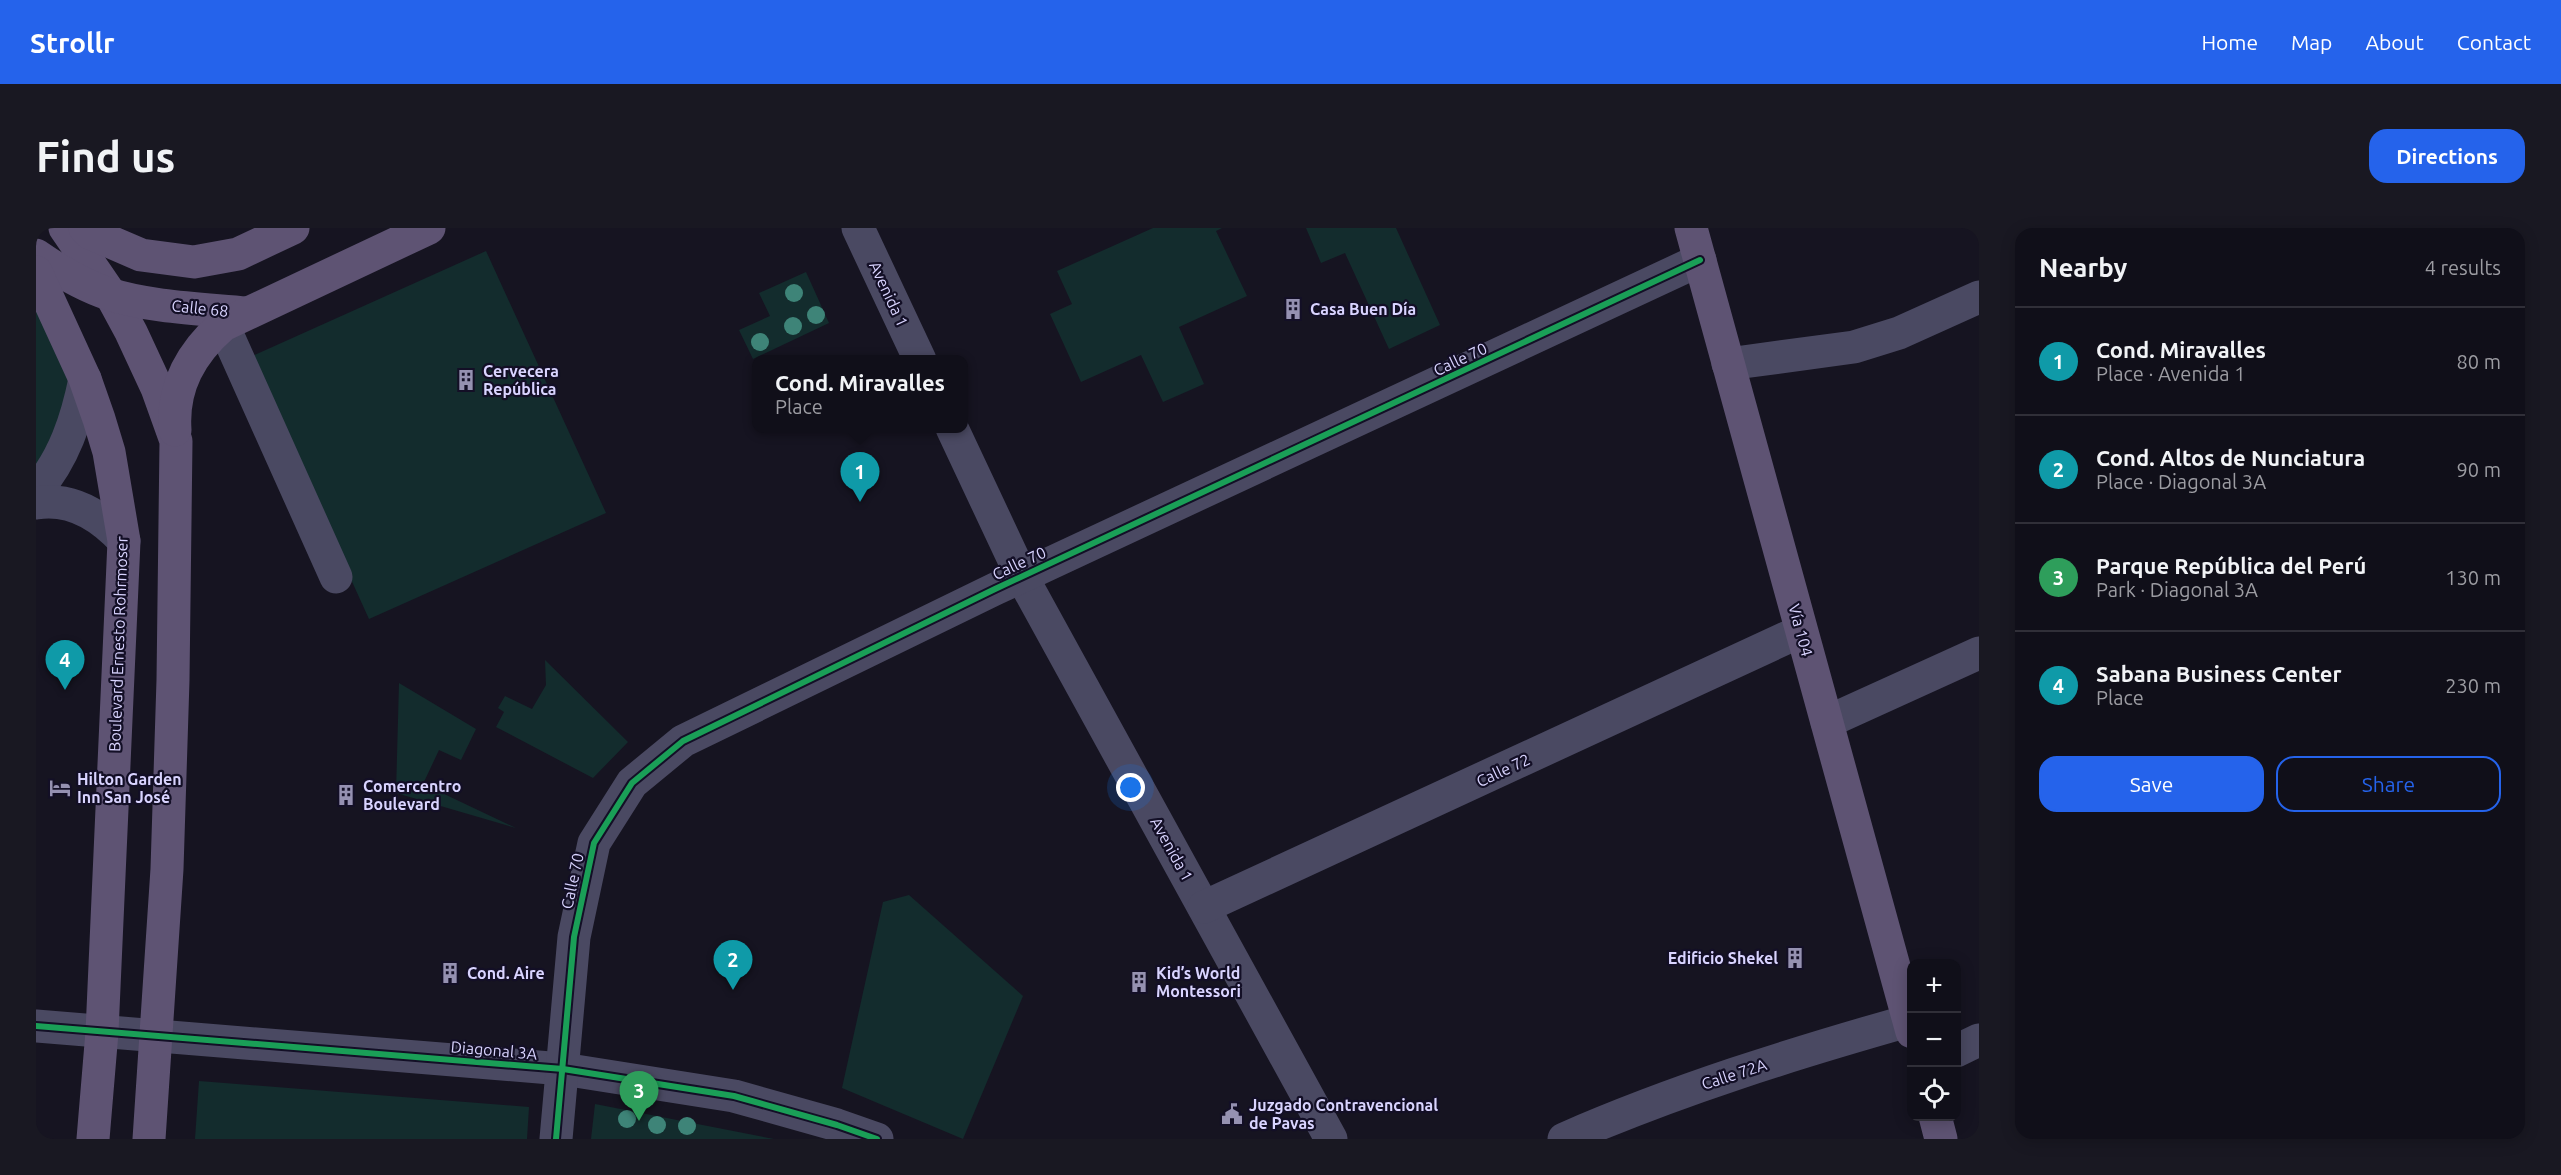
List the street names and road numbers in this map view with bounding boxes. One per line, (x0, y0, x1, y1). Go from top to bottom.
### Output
street label: Avenida 1 (866, 258, 912, 330)
street label: Calle 68 (171, 296, 229, 320)
street label: Calle 70 (1430, 339, 1490, 379)
street label: Boulevard Ernesto Rohrmoser (105, 536, 131, 752)
street label: Calle 70 (989, 543, 1049, 583)
street label: Vía 104 (1785, 602, 1817, 658)
street label: Calle 72 (1473, 750, 1533, 790)
street label: Avenida 1 (1147, 814, 1197, 884)
street label: Calle 70 (557, 851, 587, 911)
street label: Diagonal 3A (450, 1037, 539, 1063)
street label: Calle 72A (1699, 1055, 1769, 1093)

